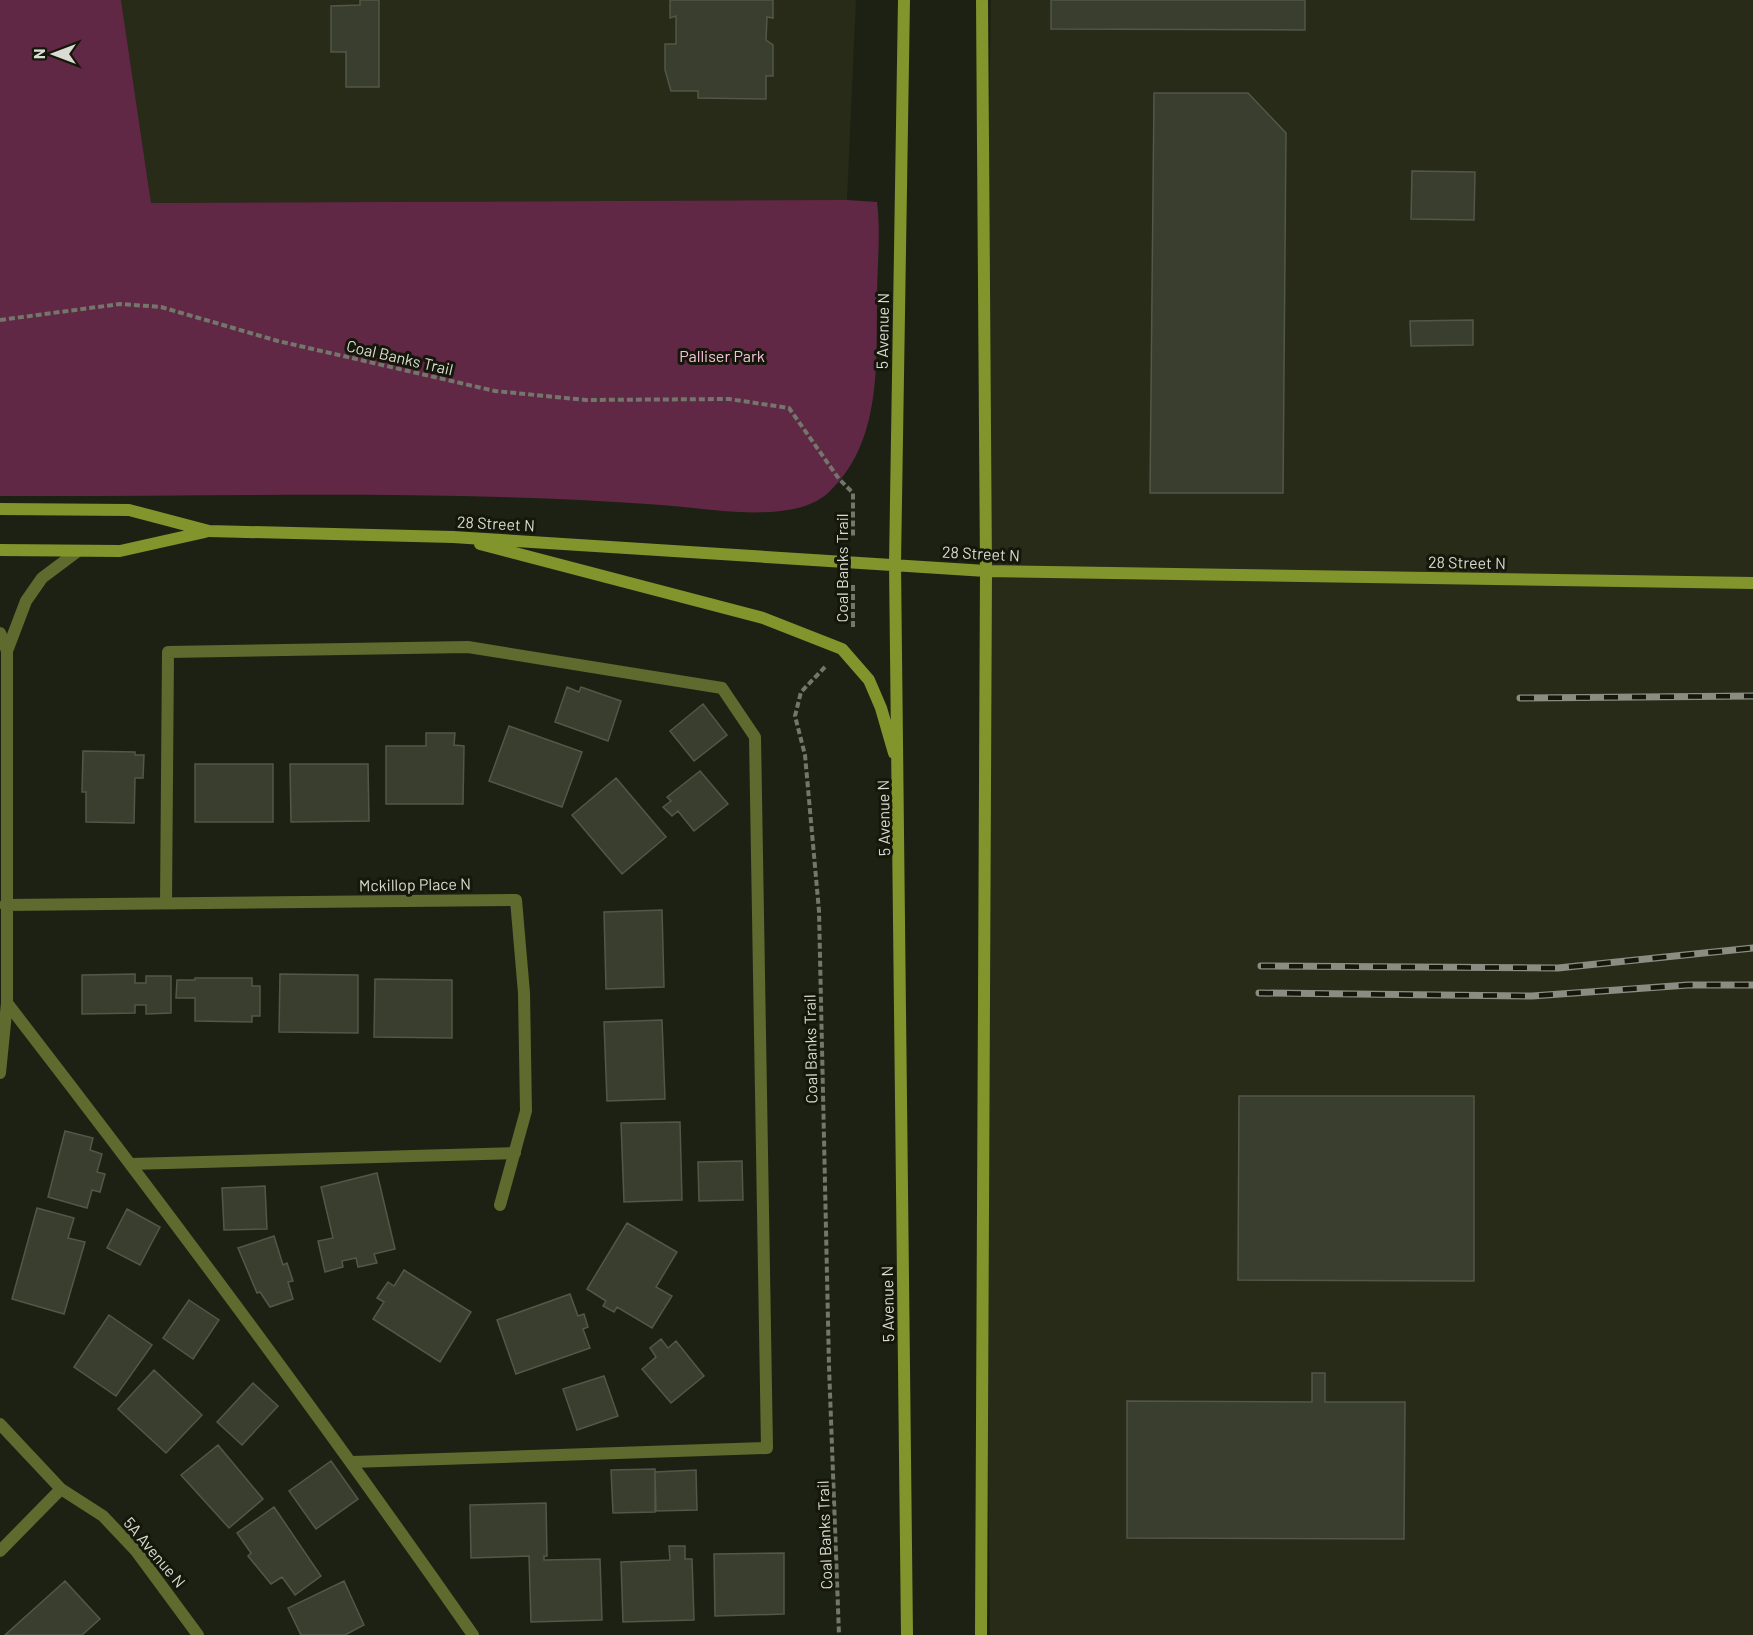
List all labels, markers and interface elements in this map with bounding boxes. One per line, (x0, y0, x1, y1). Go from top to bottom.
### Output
north arrow (24, 24, 84, 84)
text: N (29, 49, 48, 59)
street label: 5 Avenue N (872, 293, 892, 369)
street label: Coal Banks Trail (345, 335, 455, 379)
park label: Palliser Park (679, 346, 765, 365)
street label: 28 Street N (457, 511, 535, 535)
street label: Coal Banks Trail (832, 513, 851, 623)
street label: 28 Street N (942, 541, 1020, 565)
street label: 28 Street N (1428, 552, 1506, 572)
street label: 5 Avenue N (873, 780, 893, 856)
street label: Mckillop Place N (359, 874, 471, 894)
street label: Coal Banks Trail (800, 994, 820, 1104)
street label: 5 Avenue N (877, 1266, 897, 1342)
street label: Coal Banks Trail (813, 1480, 835, 1590)
street label: 5A Avenue N (120, 1513, 190, 1591)

